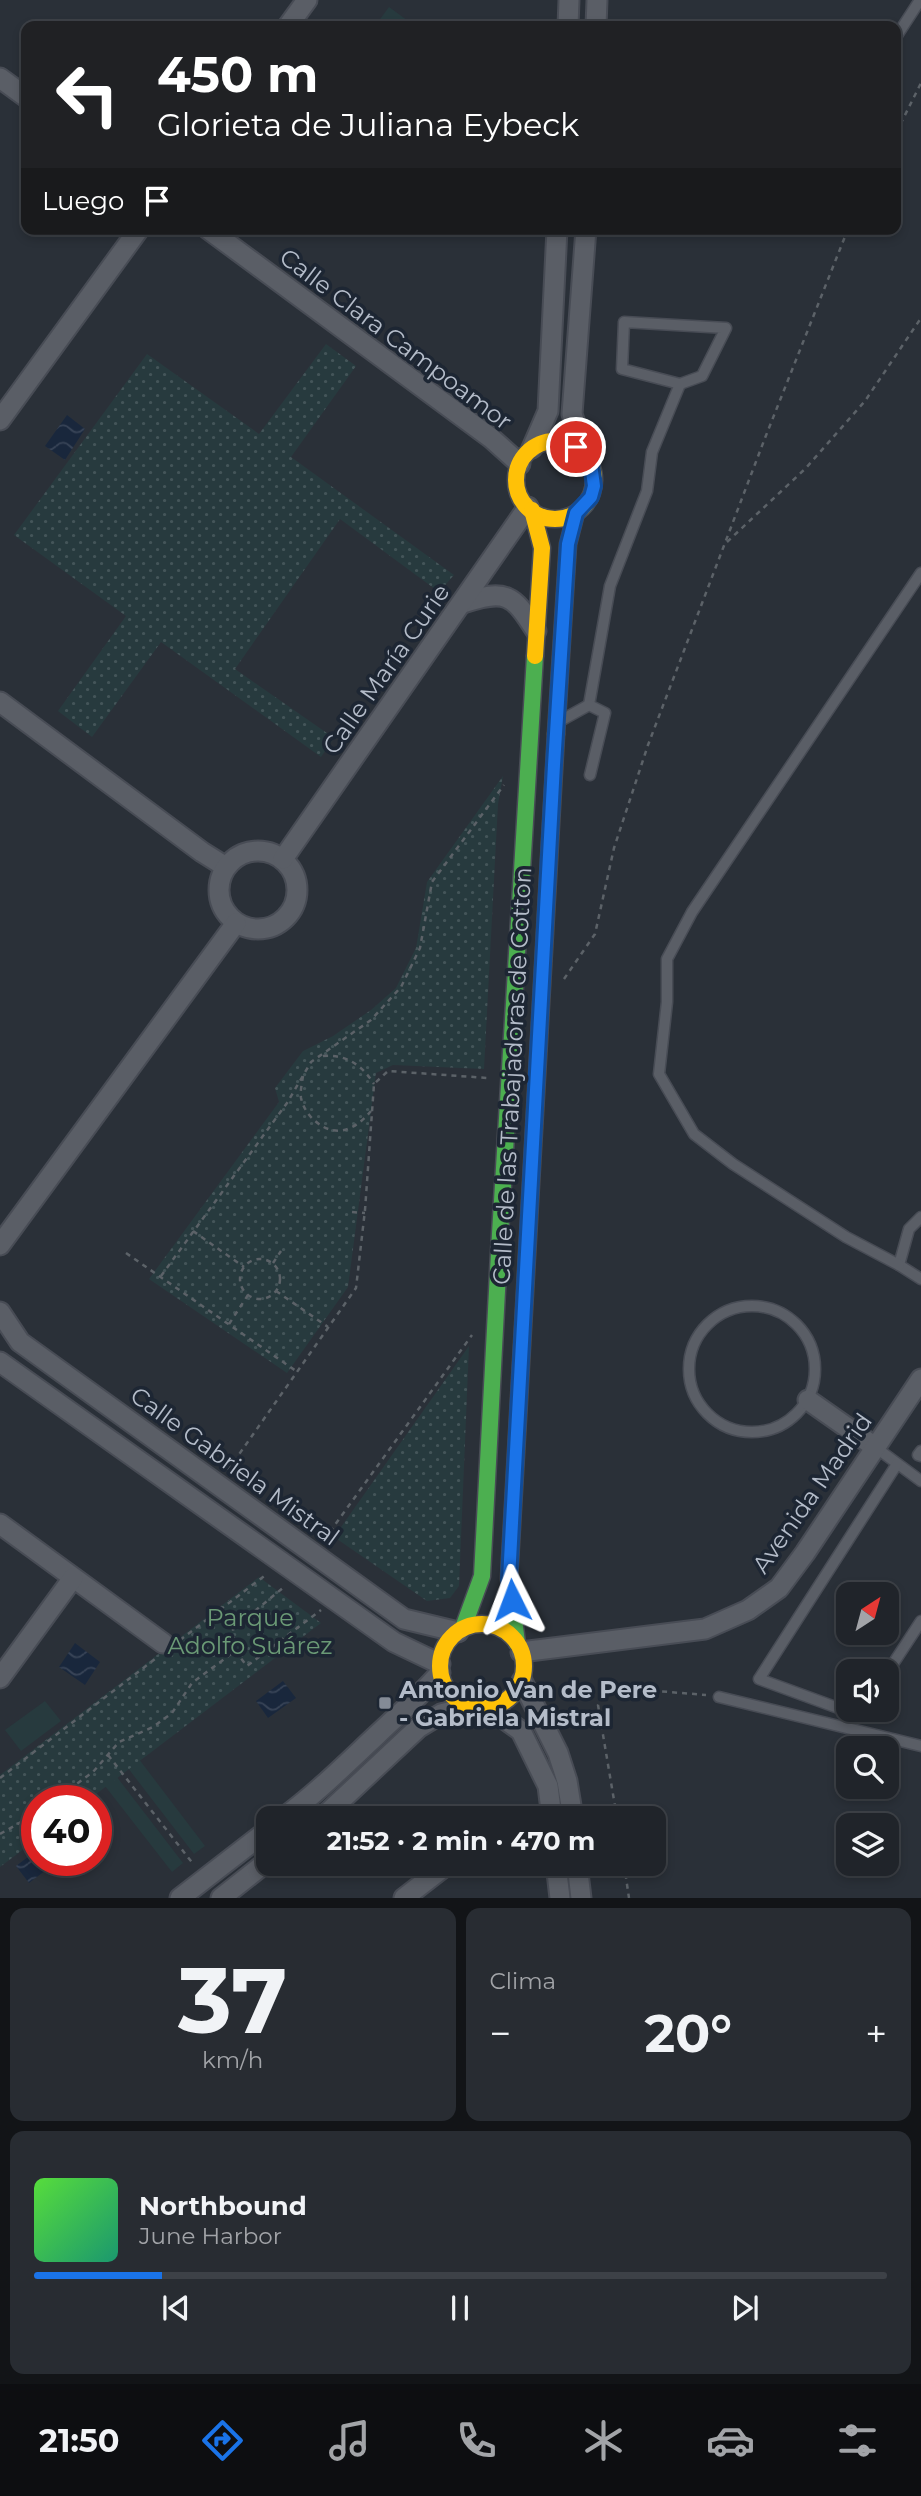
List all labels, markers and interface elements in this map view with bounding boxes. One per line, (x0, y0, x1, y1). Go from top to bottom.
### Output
text: 450 m (157, 45, 318, 104)
icon: left (42, 49, 133, 140)
text: Glorieta de Juliana Eybeck (157, 105, 579, 144)
icon: arrive (138, 182, 176, 220)
text: Luego (42, 185, 124, 217)
street label: Calle Clara Campoamor (274, 242, 518, 436)
pin (546, 417, 606, 477)
icon: arrive (557, 428, 595, 466)
street label: Calle María Curie (316, 578, 456, 760)
street label: Calle de las Trabajadoras de Cotton (487, 866, 537, 1286)
street label: Calle Gabriela Mistral (125, 1380, 345, 1552)
street label: Avenida Madrid (746, 1407, 878, 1579)
position arrow (475, 1563, 549, 1637)
north arrow (836, 1582, 900, 1645)
map controls (836, 1582, 899, 1876)
park label: Parque Adolfo Suárez (167, 1603, 333, 1660)
button: sound (836, 1659, 899, 1722)
place label: Antonio Van de Pere - Gabriela Mistral (398, 1675, 657, 1732)
marker: Antonio Van de Pere - Gabriela Mistral (377, 1695, 393, 1711)
button: search (836, 1736, 899, 1799)
speed limit sign: 40 (21, 1785, 112, 1876)
button: layers (836, 1813, 899, 1876)
text: 21:52 · 2 min · 470 m (327, 1825, 595, 1857)
text: 37 (178, 1945, 288, 2056)
text: Clima (490, 1967, 556, 1995)
text: 20° (644, 2002, 732, 2065)
text: − (490, 2010, 511, 2057)
text: + (865, 2010, 887, 2057)
text: km/h (202, 2046, 263, 2074)
text: Northbound (139, 2190, 307, 2222)
text: June Harbor (139, 2222, 282, 2250)
icon: previous (157, 2289, 195, 2327)
icon: pause (441, 2289, 479, 2327)
icon: next (726, 2289, 764, 2327)
icon: directions (198, 2416, 247, 2465)
icon: music (325, 2416, 374, 2465)
icon: phone (452, 2416, 501, 2465)
icon: climate (579, 2416, 628, 2465)
icon: car (706, 2416, 755, 2465)
icon: filters (833, 2416, 882, 2465)
text: 21:50 (39, 2421, 120, 2460)

